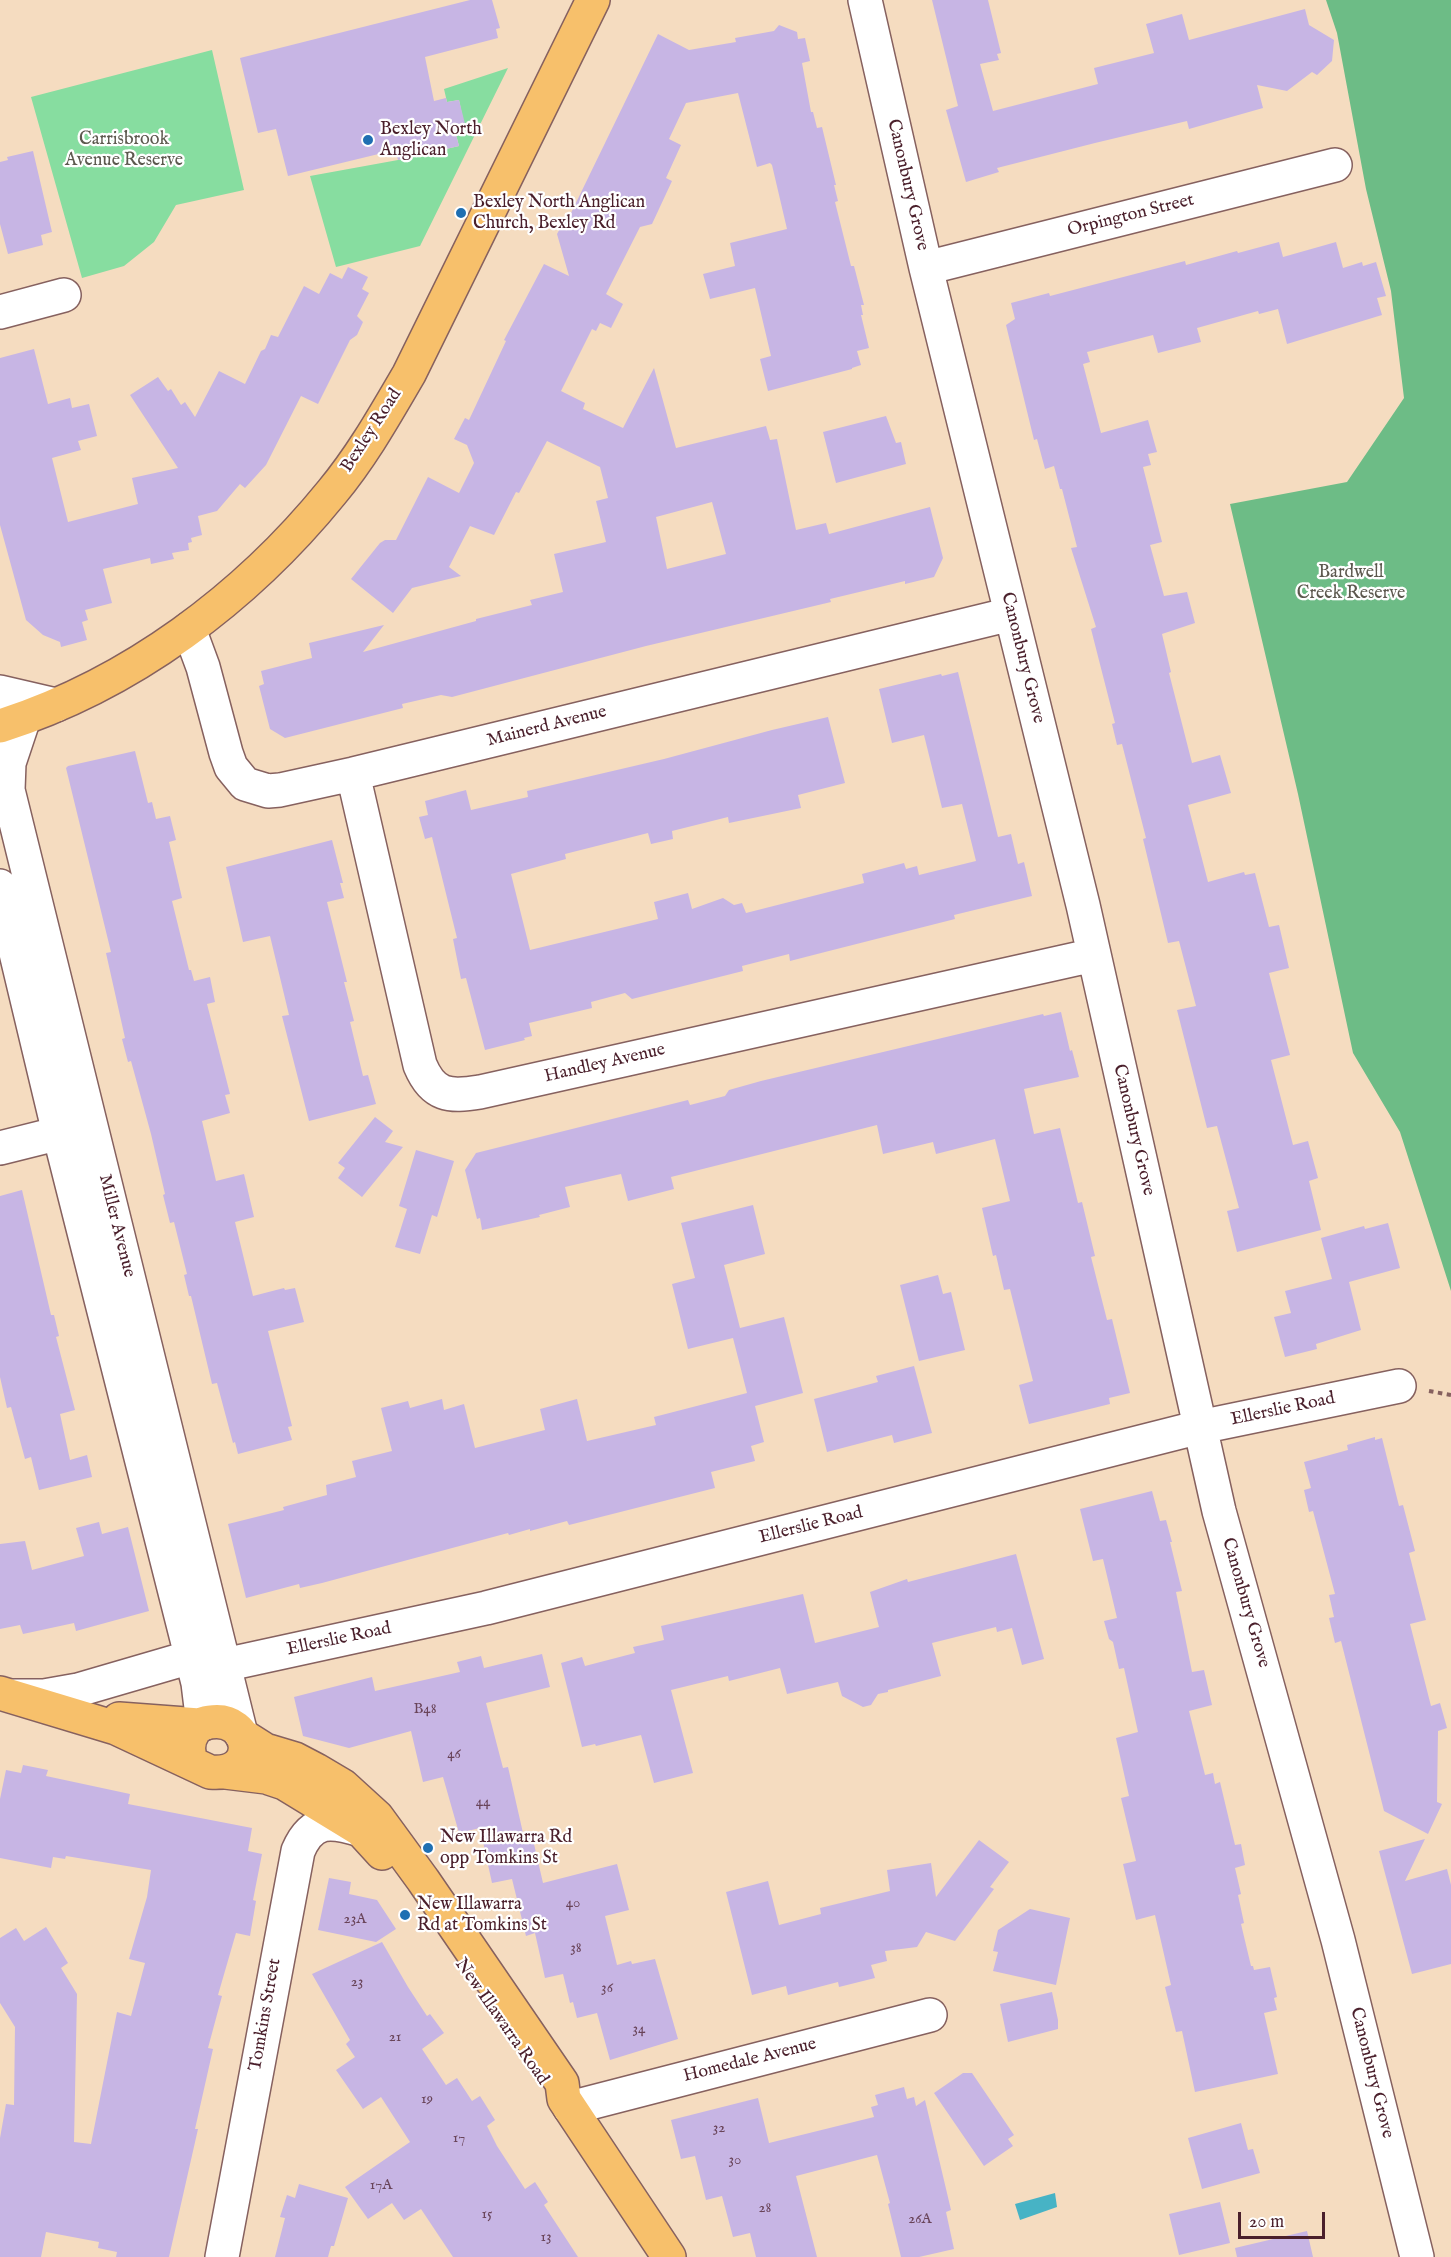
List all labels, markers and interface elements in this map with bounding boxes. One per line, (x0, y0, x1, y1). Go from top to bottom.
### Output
street label: Canonbury Grove (881, 117, 933, 253)
place label: Bexley North Anglican (380, 119, 482, 162)
park label: Carrisbrook Avenue Reserve (65, 129, 183, 172)
marker: Bexley North Anglican (361, 133, 375, 147)
street label: Orpington Street (1066, 190, 1196, 242)
place label: Bexley North Anglican Church, Bexley Rd (473, 192, 645, 234)
marker: Bexley North Anglican Church, Bexley Rd (454, 206, 468, 220)
street label: Bexley Road (337, 385, 407, 477)
park label: Bardwell Creek Reserve (1297, 562, 1405, 604)
street label: Canonbury Grove (995, 590, 1049, 726)
street label: Mainerd Avenue (485, 702, 609, 752)
street label: Handley Avenue (542, 1040, 668, 1088)
street label: Canonbury Grove (1107, 1062, 1159, 1198)
street label: Miller Avenue (93, 1172, 139, 1280)
street label: Ellerslie Road (1229, 1388, 1337, 1432)
street label: Ellerslie Road (757, 1503, 865, 1549)
street label: Canonbury Grove (1216, 1535, 1274, 1671)
street label: Ellerslie Road (285, 1618, 393, 1662)
house number: B48 (413, 1701, 437, 1719)
house number: 46 (447, 1746, 461, 1764)
house number: 44 (476, 1794, 490, 1812)
place label: New Illawarra Rd opp Tomkins St (440, 1827, 572, 1870)
marker: New Illawarra Rd opp Tomkins St (421, 1841, 435, 1855)
place label: New Illawarra Rd at Tomkins St (417, 1894, 547, 1936)
house number: 40 (566, 1895, 580, 1913)
marker: New Illawarra Rd at Tomkins St (398, 1908, 412, 1922)
house number: 23A (344, 1911, 366, 1929)
house number: 38 (570, 1940, 582, 1958)
street label: New Illawarra Road (449, 1955, 553, 2089)
street label: Tomkins Street (245, 1957, 287, 2073)
house number: 23 (351, 1974, 363, 1992)
house number: 36 (601, 1980, 613, 1998)
street label: Canonbury Grove (1344, 2005, 1398, 2141)
house number: 34 (633, 2021, 645, 2039)
house number: 21 (389, 2029, 401, 2047)
street label: Homedale Avenue (681, 2034, 819, 2088)
house number: 19 (421, 2091, 433, 2109)
house number: 32 (713, 2120, 725, 2138)
house number: 17 (453, 2130, 465, 2148)
house number: 30 (729, 2152, 741, 2170)
house number: 17A (370, 2177, 392, 2195)
house number: 28 (759, 2200, 771, 2218)
scale bar (1241, 2200, 1328, 2238)
house number: 15 (481, 2206, 493, 2224)
house number: 26A (908, 2211, 932, 2229)
text: 20 m (1249, 2211, 1284, 2234)
house number: 13 (540, 2229, 552, 2247)

